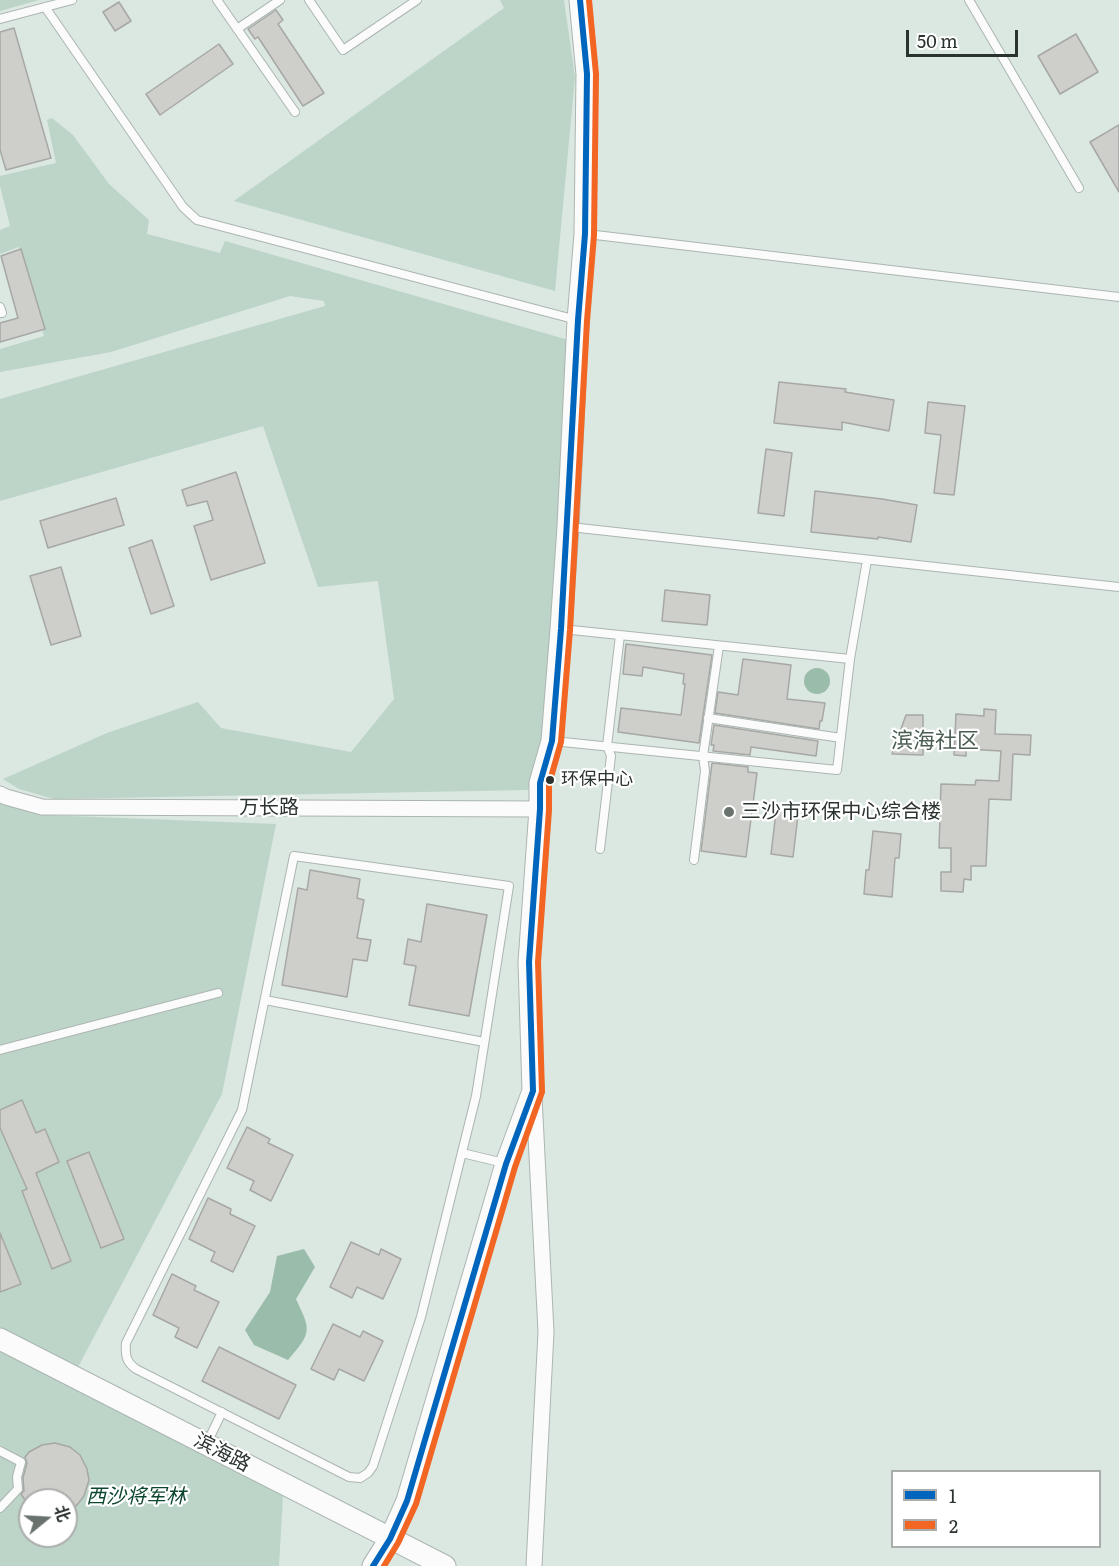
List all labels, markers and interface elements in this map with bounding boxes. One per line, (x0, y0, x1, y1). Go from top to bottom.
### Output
scale bar (909, 18, 1022, 56)
text: 50 m (917, 27, 958, 54)
district label: 滨海社区 (891, 729, 979, 755)
place label: 环保中心 (561, 769, 633, 791)
marker: 环保中心 (544, 774, 556, 786)
street label: 万长路 (239, 796, 299, 820)
place label: 三沙市环保中心综合楼 (741, 800, 941, 824)
marker: 三沙市环保中心综合楼 (722, 805, 736, 819)
street label: 滨海路 (190, 1429, 254, 1477)
legend (891, 1470, 1101, 1548)
text: 1 (949, 1482, 956, 1509)
park label: 西沙将军林 (86, 1485, 186, 1509)
north arrow (18, 1488, 78, 1548)
text: 北 (49, 1502, 77, 1524)
text: 2 (949, 1512, 958, 1539)

